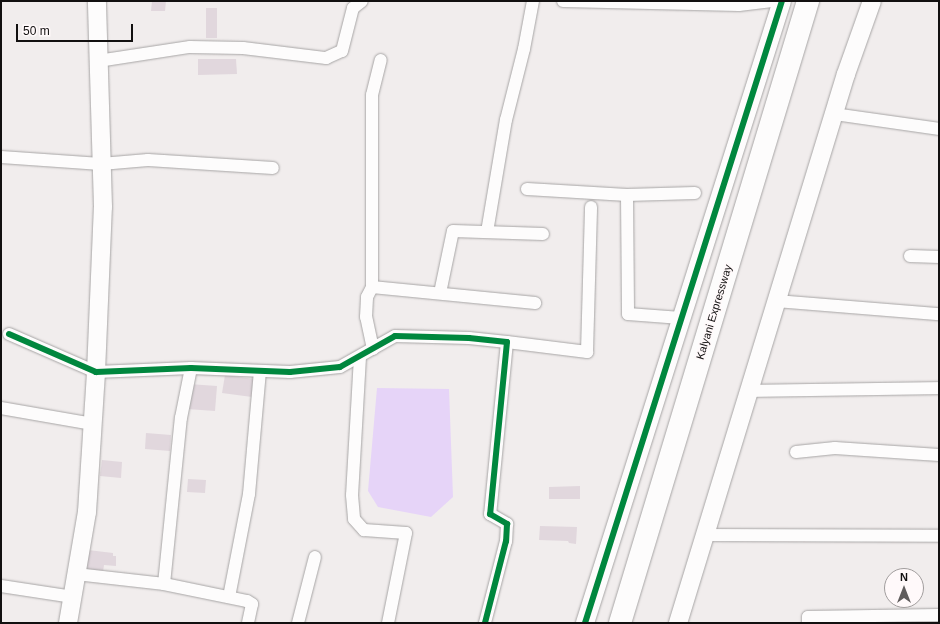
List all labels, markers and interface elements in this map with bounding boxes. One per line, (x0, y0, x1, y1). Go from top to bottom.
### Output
scale bar (18, 16, 135, 42)
text: 50 m (23, 24, 50, 38)
street label: Kalyani Expressway (693, 263, 735, 361)
north arrow (884, 568, 924, 608)
text: N (900, 571, 908, 583)

